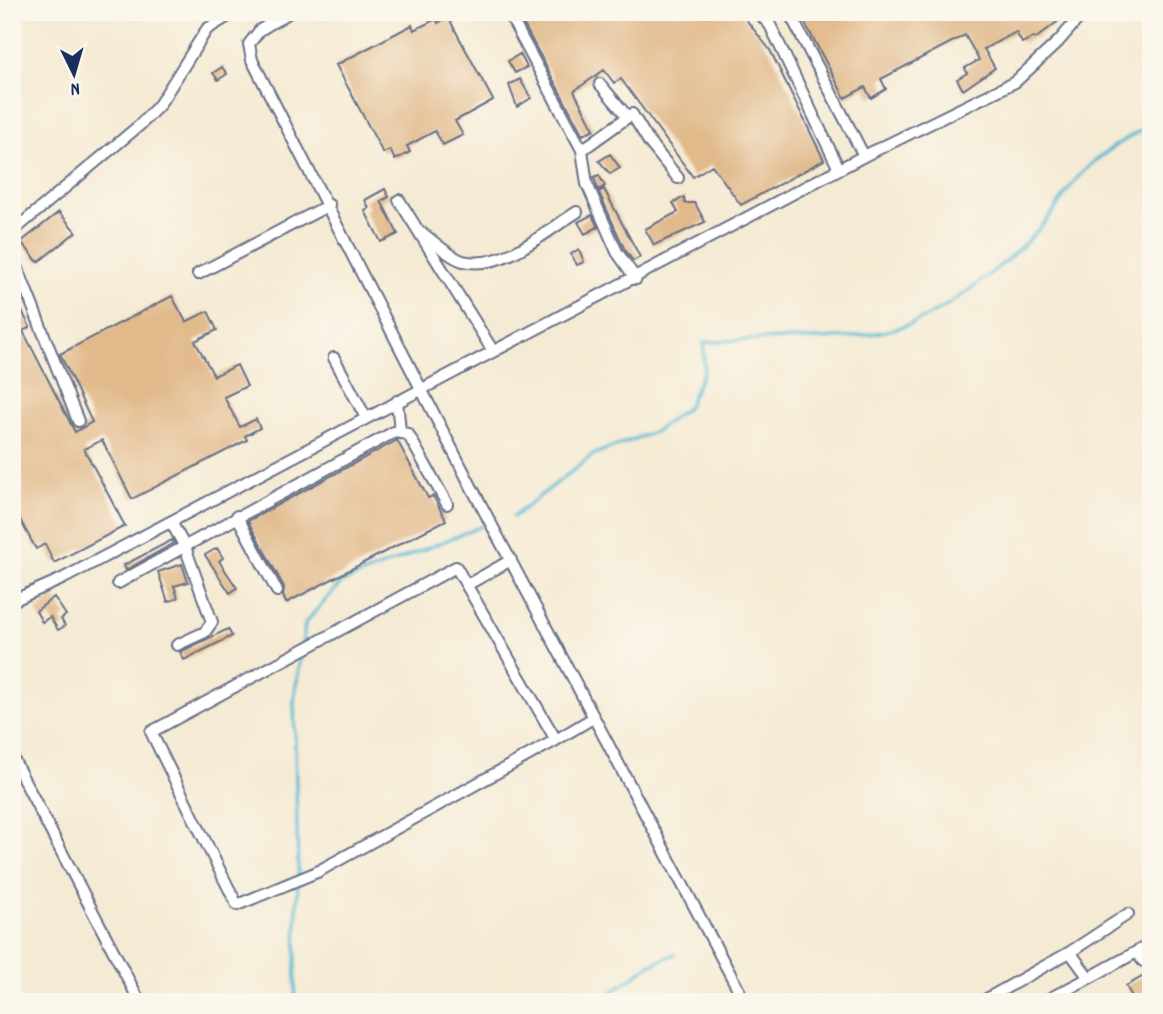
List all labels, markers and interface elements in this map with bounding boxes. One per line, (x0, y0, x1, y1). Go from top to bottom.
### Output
north arrow (38, 38, 108, 108)
text: N (69, 74, 81, 101)

